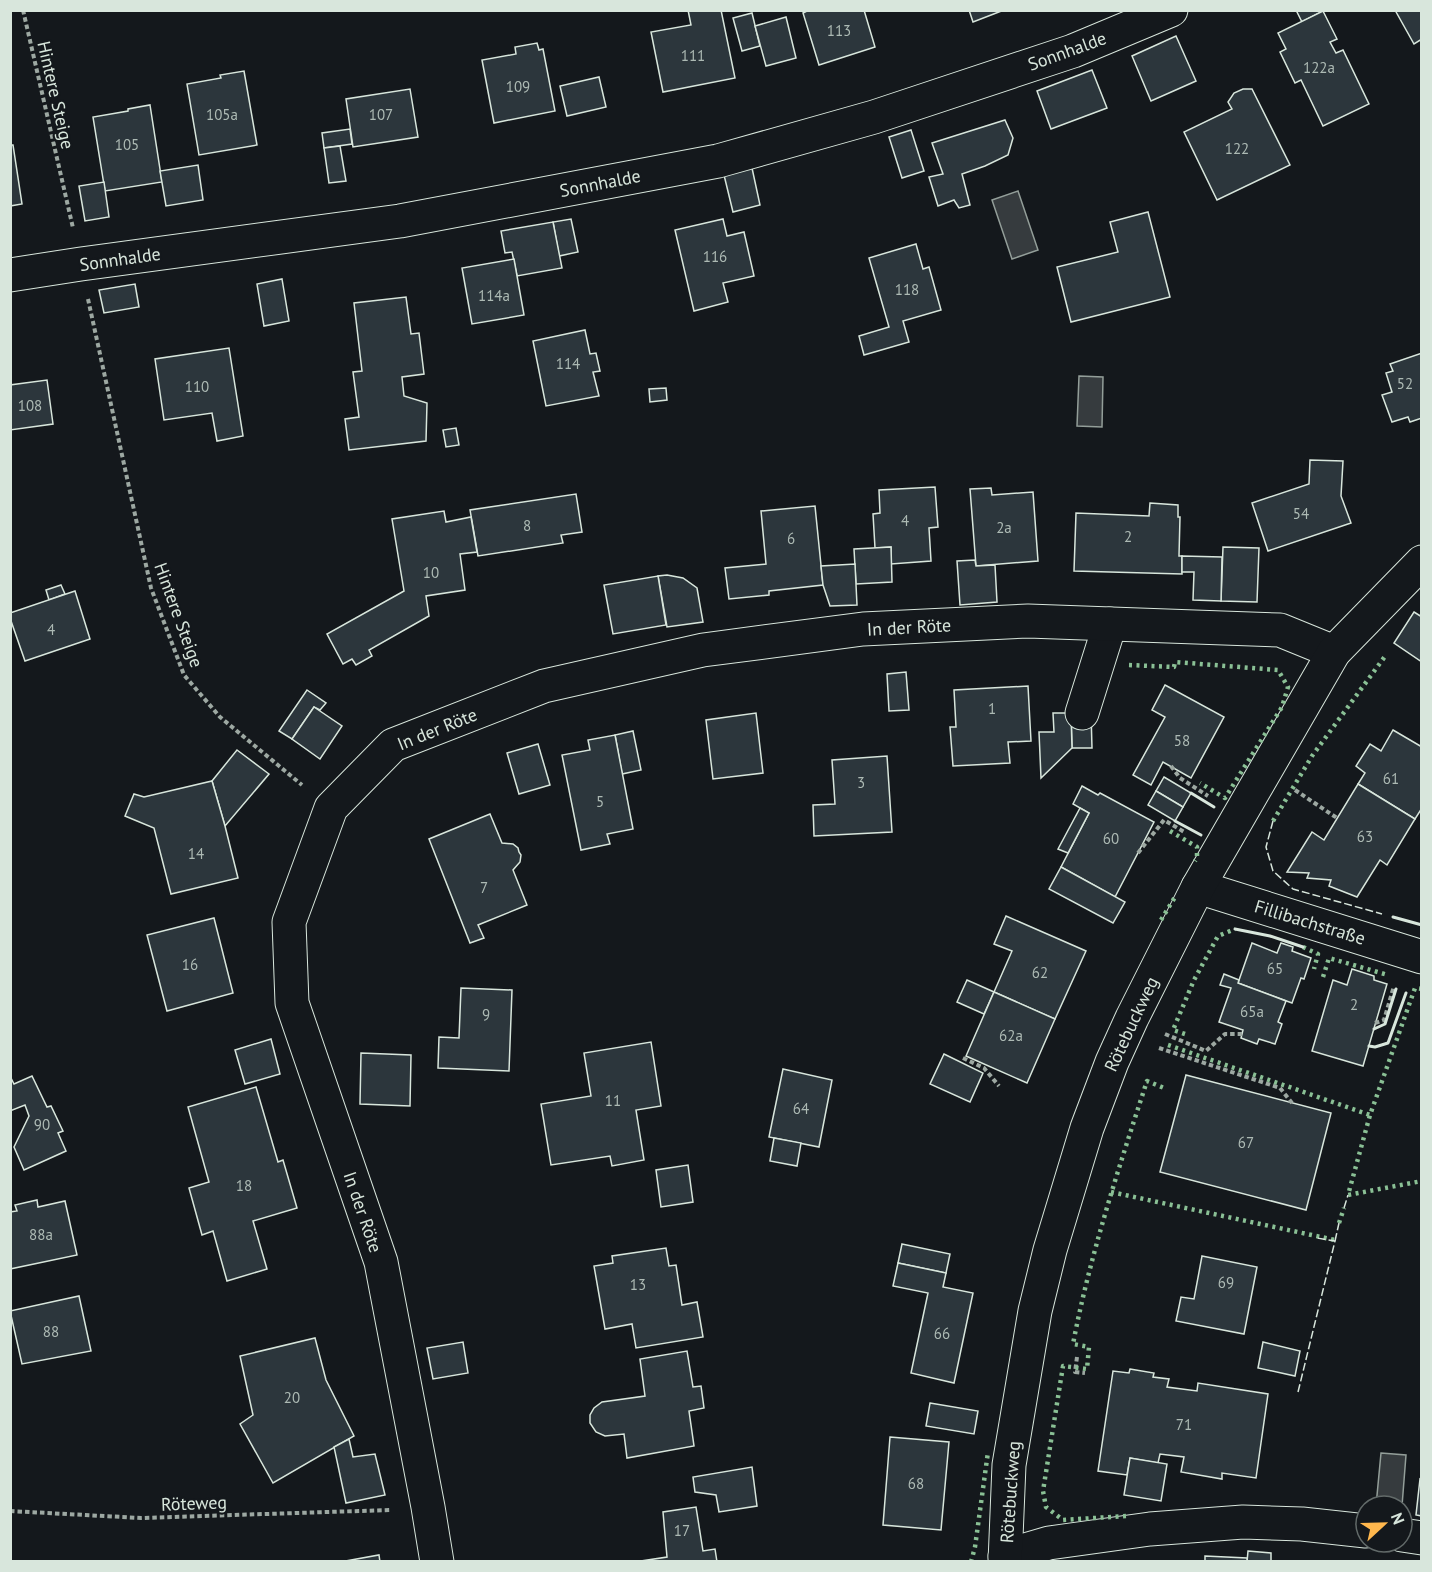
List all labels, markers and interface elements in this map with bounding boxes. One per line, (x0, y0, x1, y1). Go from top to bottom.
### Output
house number: 113 (827, 21, 851, 40)
street label: Sonnhalde (1025, 26, 1109, 76)
street label: Hintere Steige (32, 39, 80, 151)
house number: 111 (681, 46, 705, 65)
house number: 122a (1303, 58, 1335, 77)
house number: 109 (506, 77, 530, 96)
house number: 105a (206, 105, 238, 124)
house number: 107 (369, 105, 393, 124)
house number: 105 (115, 135, 139, 154)
house number: 122 (1225, 139, 1249, 158)
street label: Sonnhalde (558, 164, 642, 202)
street label: Sonnhalde (78, 242, 162, 276)
house number: 116 (703, 247, 727, 266)
house number: 118 (895, 280, 919, 299)
house number: 114a (478, 286, 510, 305)
house number: 114 (556, 354, 580, 373)
house number: 52 (1397, 374, 1413, 393)
house number: 110 (185, 377, 209, 396)
house number: 108 (18, 396, 42, 415)
house number: 54 (1293, 504, 1309, 523)
house number: 4 (901, 511, 909, 530)
house number: 8 (523, 516, 531, 535)
house number: 2a (996, 518, 1012, 537)
house number: 2 (1124, 527, 1132, 546)
house number: 6 (787, 529, 795, 548)
street label: Hintere Steige (149, 559, 209, 671)
house number: 10 (423, 563, 439, 582)
street label: In der Röte (866, 613, 952, 641)
house number: 4 (47, 620, 55, 639)
house number: 1 (988, 699, 996, 718)
street label: In der Röte (394, 703, 480, 755)
house number: 58 (1174, 731, 1190, 750)
house number: 61 (1383, 769, 1399, 788)
house number: 3 (857, 773, 865, 792)
house number: 5 (596, 792, 604, 811)
house number: 63 (1357, 827, 1373, 846)
house number: 60 (1103, 829, 1119, 848)
house number: 14 (188, 844, 204, 863)
house number: 7 (480, 878, 488, 897)
street label: Fillibachstraße (1252, 894, 1368, 950)
house number: 16 (182, 955, 198, 974)
house number: 65 (1267, 959, 1283, 978)
house number: 62 (1032, 963, 1048, 982)
street label: Rötebuckweg (1099, 973, 1163, 1075)
house number: 2 (1350, 995, 1358, 1014)
house number: 65a (1240, 1002, 1264, 1021)
house number: 9 (482, 1005, 490, 1024)
house number: 62a (999, 1026, 1023, 1045)
house number: 11 (605, 1091, 621, 1110)
house number: 64 (793, 1099, 809, 1118)
house number: 90 (34, 1115, 50, 1134)
house number: 67 (1238, 1133, 1254, 1152)
street label: In der Röte (338, 1168, 388, 1256)
house number: 18 (236, 1176, 252, 1195)
house number: 88a (29, 1225, 53, 1244)
house number: 69 (1218, 1273, 1234, 1292)
house number: 13 (630, 1275, 646, 1294)
house number: 88 (43, 1322, 59, 1341)
house number: 66 (934, 1324, 950, 1343)
house number: 20 (284, 1388, 300, 1407)
house number: 71 (1176, 1415, 1192, 1434)
street label: Rötebuckweg (995, 1440, 1025, 1544)
house number: 68 (908, 1474, 924, 1493)
street label: Röteweg (161, 1490, 227, 1516)
north arrow (1354, 1494, 1414, 1554)
text: N (1387, 1510, 1409, 1527)
house number: 17 (674, 1521, 690, 1540)

